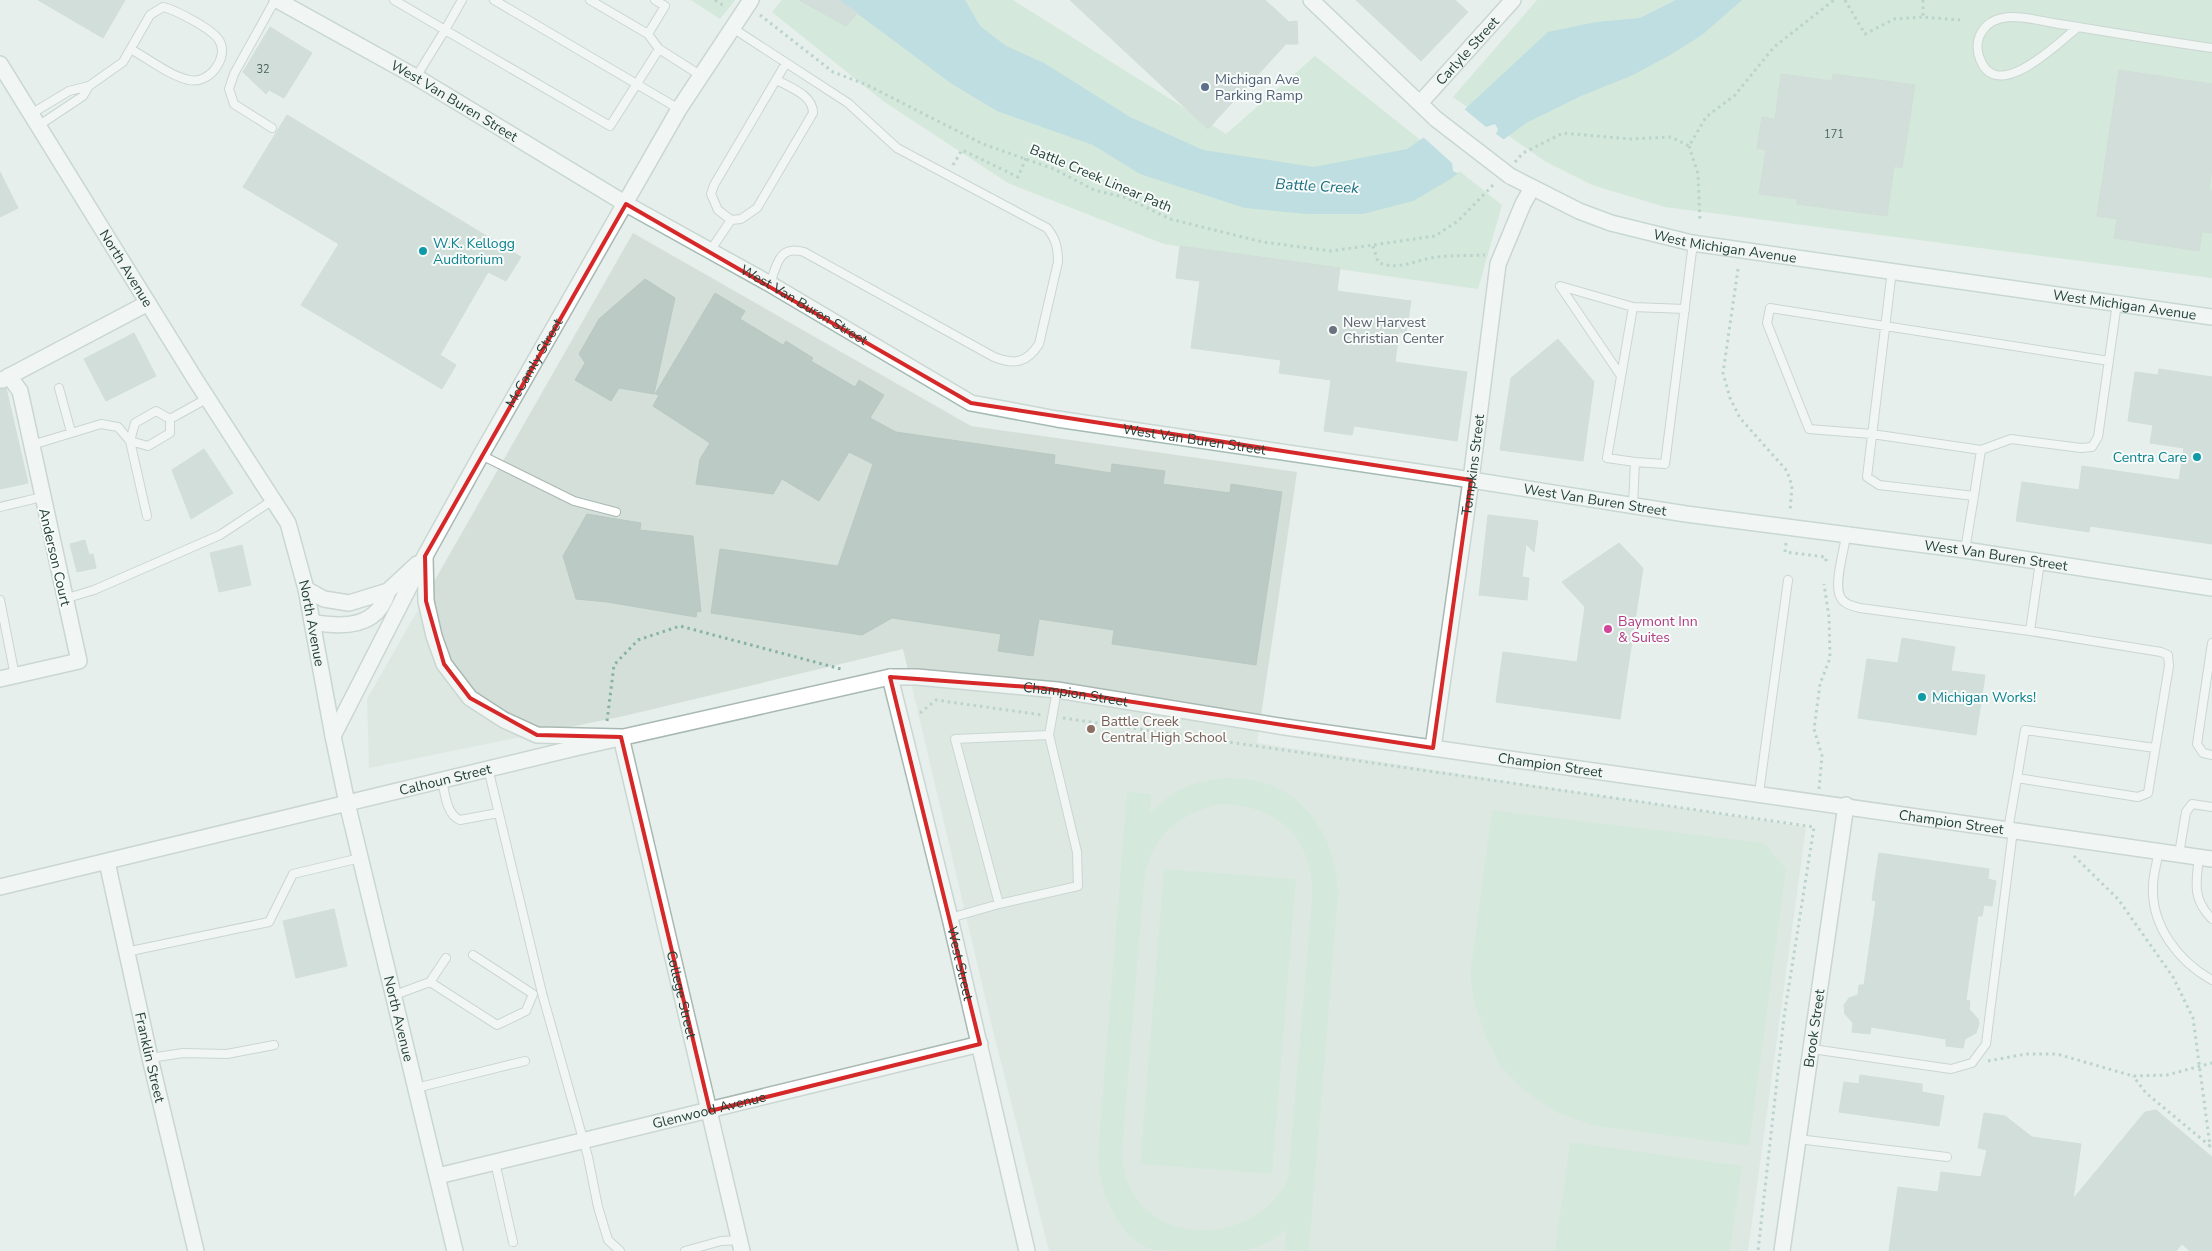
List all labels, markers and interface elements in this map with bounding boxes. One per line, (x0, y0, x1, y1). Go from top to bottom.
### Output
street label: Carlyle Street (1432, 13, 1504, 89)
street label: West Van Buren Street (387, 56, 521, 146)
house number: 32 (256, 62, 270, 77)
place label: Michigan Ave Parking Ramp (1215, 70, 1303, 105)
marker: Michigan Ave Parking Ramp (1199, 81, 1211, 93)
house number: 171 (1824, 127, 1844, 142)
street label: Battle Creek Linear Path (1027, 140, 1175, 217)
water label: Battle Creek (1275, 174, 1360, 198)
street label: West Michigan Avenue (1651, 225, 1798, 268)
street label: North Avenue (95, 226, 157, 311)
place label: W.K. Kellogg Auditorium (433, 234, 515, 269)
marker: W.K. Kellogg Auditorium (417, 245, 429, 257)
street label: West Van Buren Street (737, 260, 871, 350)
street label: West Michigan Avenue (2051, 285, 2198, 325)
place label: New Harvest Christian Center (1343, 313, 1444, 348)
street label: McCamly Street (501, 315, 567, 411)
marker: New Harvest Christian Center (1327, 324, 1339, 336)
street label: Tompkins Street (1457, 413, 1489, 517)
street label: West Van Buren Street (1121, 420, 1267, 460)
place label: Centra Care (2113, 448, 2187, 467)
marker: Centra Care (2191, 451, 2203, 463)
street label: West Van Buren Street (1522, 479, 1668, 521)
street label: Anderson Court (34, 506, 75, 608)
street label: West Van Buren Street (1923, 536, 2069, 576)
street label: North Avenue (294, 578, 329, 668)
place label: Baymont Inn & Suites (1618, 612, 1698, 647)
marker: Baymont Inn & Suites (1602, 623, 1614, 635)
street label: Champion Street (1022, 678, 1129, 711)
place label: Michigan Works! (1932, 688, 2036, 707)
marker: Michigan Works! (1916, 691, 1928, 703)
place label: Battle Creek Central High School (1101, 712, 1228, 747)
marker: Battle Creek Central High School (1085, 723, 1097, 735)
street label: Champion Street (1496, 748, 1604, 782)
street label: Calhoun Street (397, 760, 493, 800)
street label: Champion Street (1897, 805, 2005, 839)
street label: West Street (942, 925, 978, 1003)
street label: College Street (662, 949, 701, 1041)
street label: North Avenue (379, 974, 418, 1064)
street label: Brook Street (1799, 988, 1829, 1069)
street label: Franklin Street (130, 1010, 169, 1105)
street label: Glenwood Avenue (650, 1087, 768, 1133)

